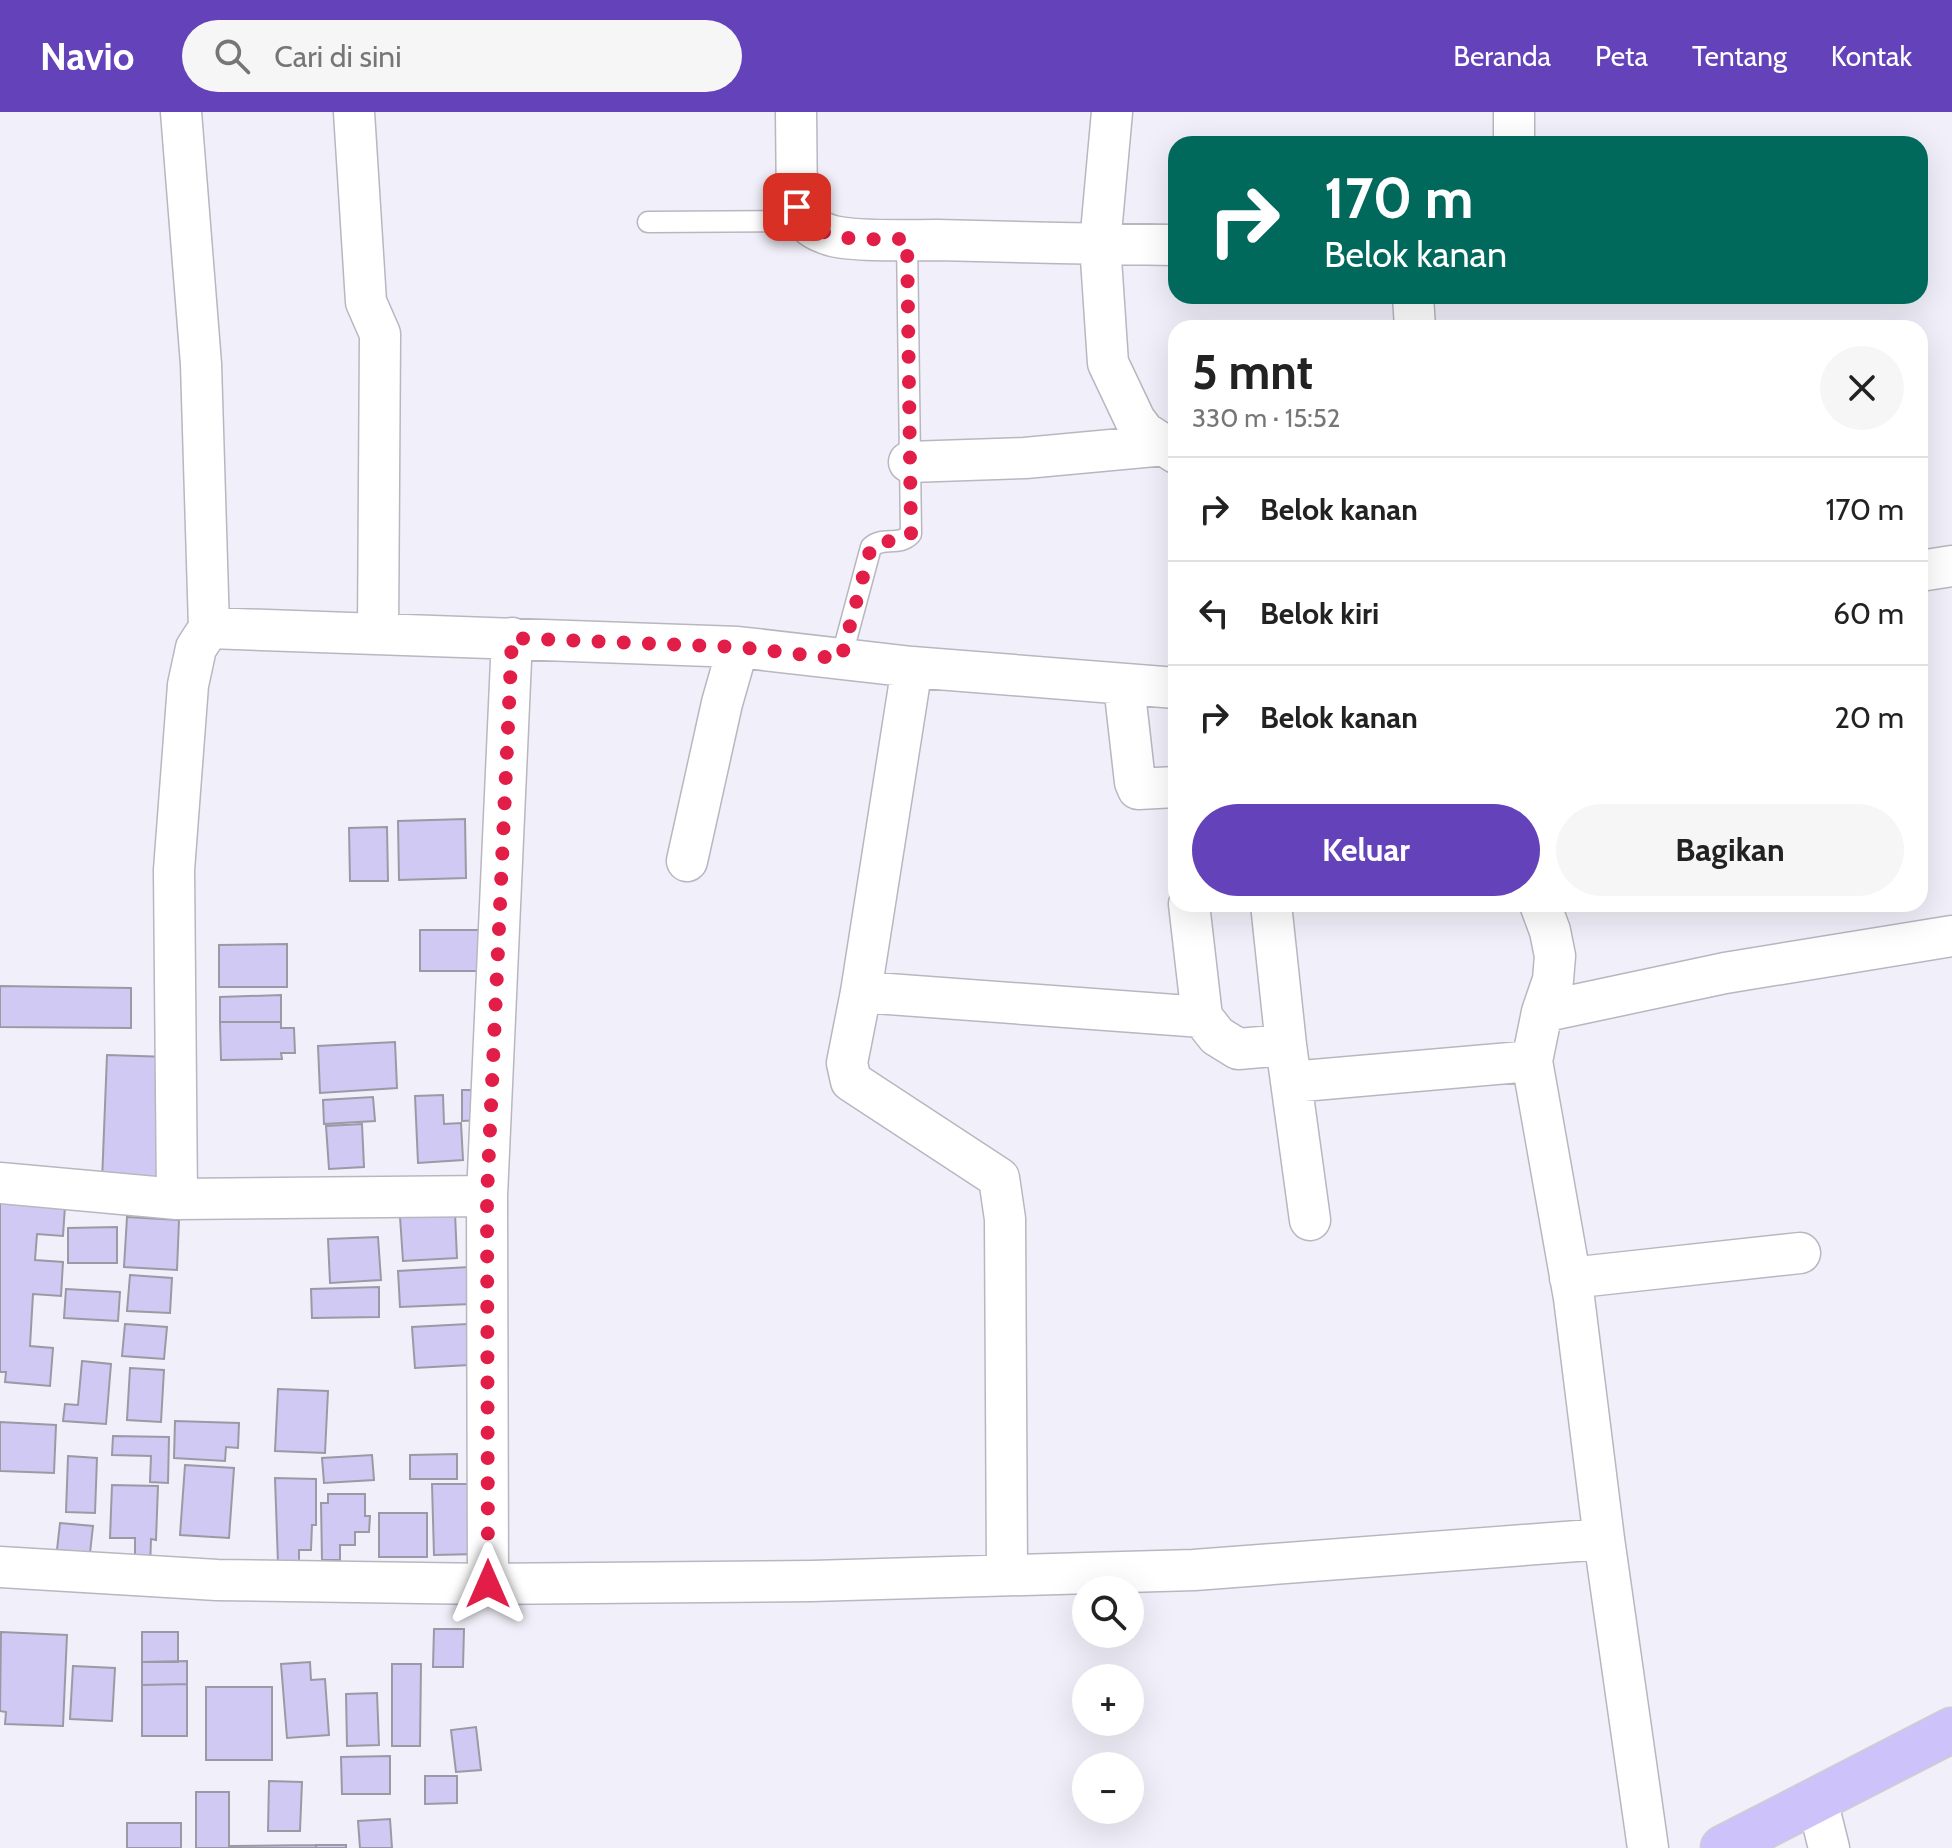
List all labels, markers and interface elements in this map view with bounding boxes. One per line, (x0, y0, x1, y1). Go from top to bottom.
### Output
search box (182, 20, 742, 92)
text: Navio (40, 33, 134, 80)
icon: search (210, 34, 254, 78)
text: Cari di sini (274, 38, 402, 75)
text: Beranda (1453, 39, 1551, 73)
text: Peta (1595, 39, 1648, 73)
text: Tentang (1692, 39, 1787, 73)
text: Kontak (1831, 39, 1912, 73)
text: 170 m (1324, 164, 1474, 232)
icon: right (1192, 168, 1296, 272)
pin (763, 173, 831, 241)
icon: arrive (775, 185, 819, 229)
text: Belok kanan (1324, 232, 1507, 276)
text: 5 mnt (1192, 343, 1313, 401)
button: close (1820, 346, 1904, 430)
text: 330 m · 15:52 (1192, 402, 1340, 434)
icon: right (1192, 487, 1236, 531)
text: Belok kanan (1260, 491, 1418, 528)
text: 170 m (1825, 491, 1904, 528)
icon: left (1192, 591, 1236, 635)
text: Belok kiri (1260, 595, 1379, 632)
text: 60 m (1833, 595, 1904, 632)
icon: right (1192, 695, 1236, 739)
text: Belok kanan (1260, 699, 1418, 736)
text: 20 m (1834, 699, 1904, 736)
button: Keluar (1192, 804, 1540, 896)
button: Bagikan (1556, 804, 1904, 896)
position arrow (446, 1542, 530, 1626)
map controls (1072, 1576, 1144, 1824)
button: search (1072, 1576, 1144, 1648)
button: + (1072, 1664, 1144, 1736)
button: − (1072, 1752, 1144, 1824)

